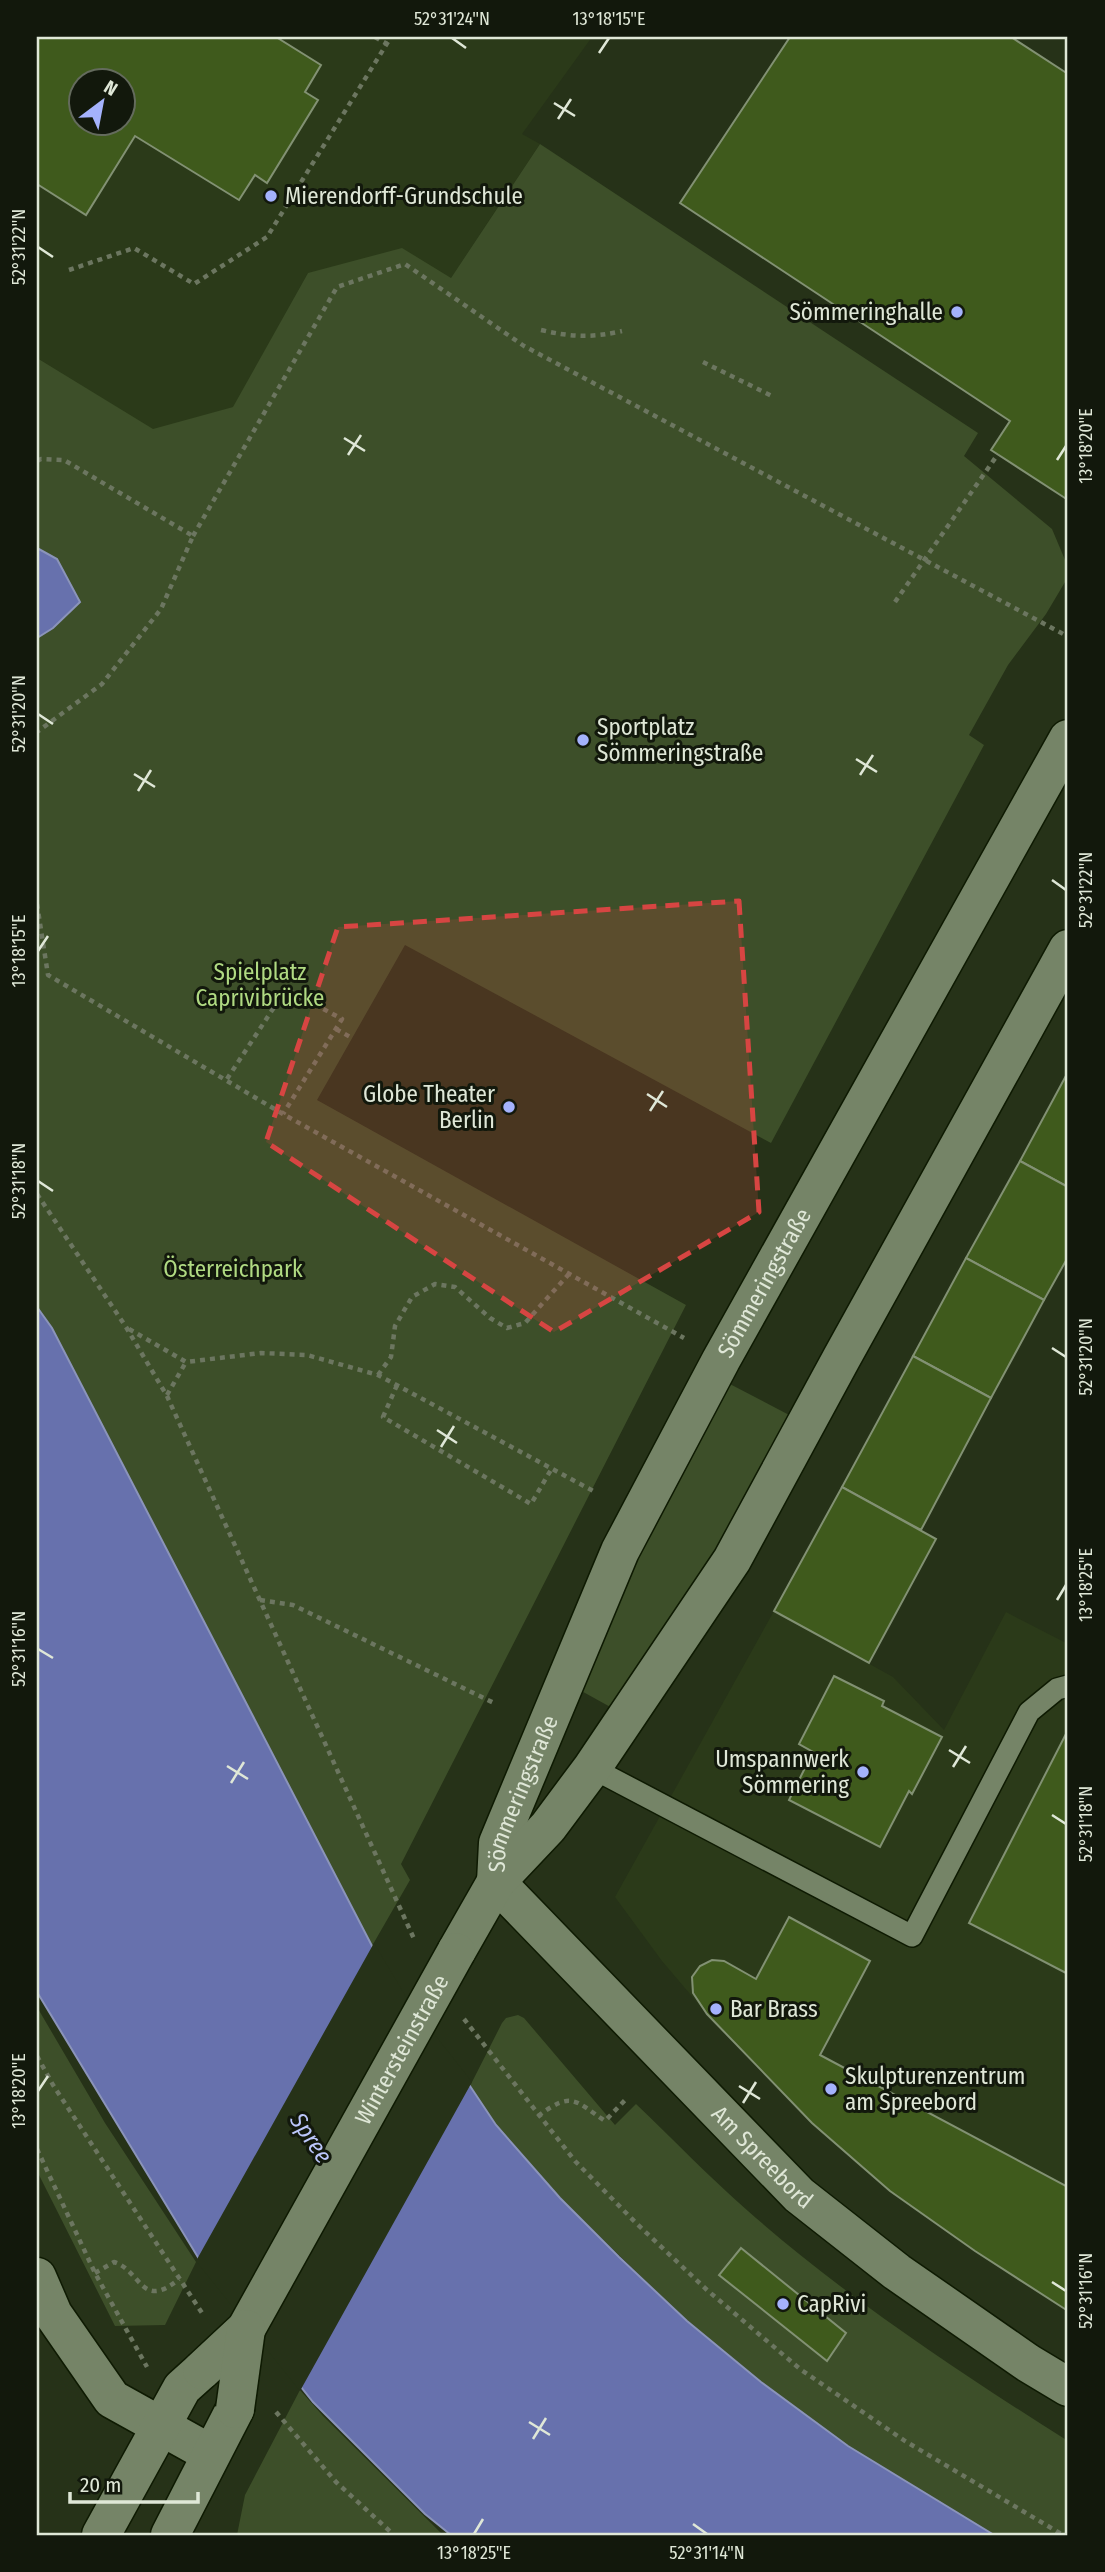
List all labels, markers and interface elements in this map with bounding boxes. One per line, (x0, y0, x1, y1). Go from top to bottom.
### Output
text: 52°31'24"N (414, 8, 490, 30)
text: 13°18'15"E (573, 8, 645, 30)
north arrow (66, 66, 136, 136)
text: N (100, 75, 122, 101)
place label: Mierendorff-Grundschule (285, 182, 523, 210)
marker: Mierendorff-Grundschule (263, 188, 279, 204)
text: 52°31'22"N (8, 209, 30, 285)
place label: Sömmeringhalle (789, 298, 943, 326)
marker: Sömmeringhalle (949, 304, 965, 320)
text: 13°18'20"E (1075, 408, 1097, 484)
text: 52°31'20"N (8, 675, 30, 753)
place label: Sportplatz Sömmeringstraße (597, 713, 763, 767)
marker: Sportplatz Sömmeringstraße (575, 732, 591, 748)
text: 52°31'22"N (1075, 852, 1097, 928)
text: 13°18'15"E (8, 915, 30, 987)
park label: Spielplatz Caprivibrücke (196, 958, 324, 1012)
place label: Globe Theater Berlin (363, 1080, 495, 1134)
marker: Globe Theater Berlin (501, 1099, 517, 1115)
text: 52°31'18"N (8, 1143, 30, 1219)
street label: Sömmeringstraße (711, 1203, 817, 1362)
park label: Österreichpark (163, 1255, 303, 1283)
text: 52°31'20"N (1075, 1318, 1097, 1396)
text: 13°18'25"E (1075, 1548, 1097, 1622)
text: 52°31'16"N (8, 1611, 30, 1687)
street label: Sömmeringstraße (483, 1711, 564, 1873)
place label: Umspannwerk Sömmering (715, 1745, 849, 1799)
marker: Umspannwerk Sömmering (855, 1764, 871, 1780)
text: 52°31'18"N (1075, 1786, 1097, 1862)
street label: Wintersteinstraße (349, 1970, 455, 2130)
place label: Bar Brass (730, 1995, 818, 2023)
marker: Bar Brass (708, 2001, 724, 2017)
text: 13°18'20"E (8, 2053, 30, 2129)
place label: Skulpturenzentrum am Spreebord (845, 2062, 1025, 2116)
marker: Skulpturenzentrum am Spreebord (823, 2081, 839, 2097)
street label: Am Spreebord (706, 2100, 819, 2215)
water label: Spree (284, 2107, 338, 2168)
text: 52°31'16"N (1075, 2253, 1097, 2329)
place label: CapRivi (797, 2290, 866, 2318)
marker: CapRivi (775, 2296, 791, 2312)
scale bar (70, 2460, 198, 2504)
text: 20 m (80, 2472, 121, 2498)
text: 13°18'25"E (437, 2542, 511, 2564)
text: 52°31'14"N (669, 2542, 745, 2564)

